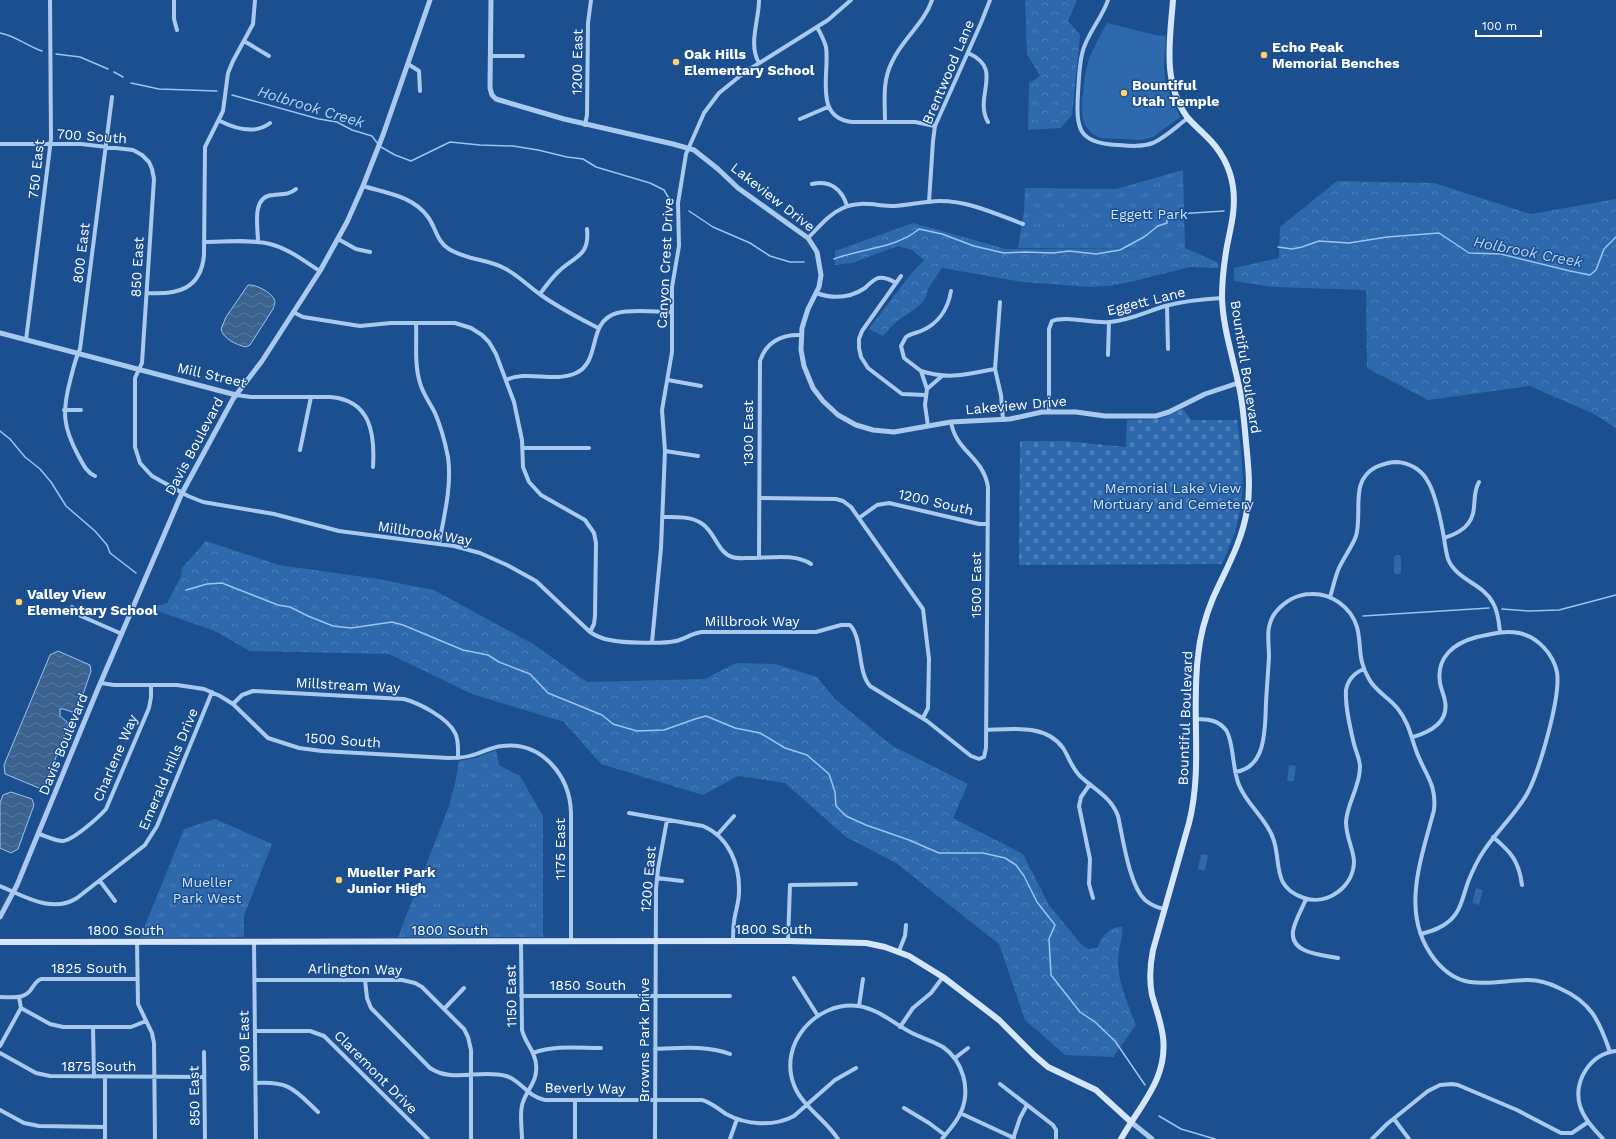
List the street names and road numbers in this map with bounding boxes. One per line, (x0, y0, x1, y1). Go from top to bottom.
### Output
street label: Brentwood Lane (919, 17, 977, 127)
street label: 1200 East (568, 29, 586, 95)
street label: 700 South (56, 126, 128, 146)
street label: 750 East (25, 138, 47, 199)
street label: Lakeview Drive (728, 159, 818, 235)
street label: Canyon Crest Drive (654, 197, 676, 329)
street label: 800 East (69, 222, 93, 284)
street label: 850 East (127, 236, 147, 298)
street label: Eggett Lane (1105, 284, 1187, 318)
street label: Bountiful Boulevard (1228, 299, 1264, 435)
street label: Mill Street (176, 359, 248, 391)
street label: Lakeview Drive (965, 393, 1067, 417)
street label: Davis Boulevard (161, 394, 227, 498)
street label: 1300 East (740, 400, 756, 466)
street label: 1200 South (897, 486, 975, 518)
street label: Millbrook Way (377, 518, 474, 548)
street label: 1500 East (968, 552, 984, 618)
street label: Millbrook Way (704, 613, 800, 629)
street label: Bountiful Boulevard (1175, 650, 1195, 786)
street label: Millstream Way (295, 674, 401, 696)
street label: Davis Boulevard (35, 691, 91, 797)
street label: Emerald Hills Drive (135, 706, 201, 832)
street label: Charlene Way (89, 711, 141, 804)
street label: 1500 South (304, 729, 382, 751)
street label: 1175 East (552, 818, 568, 880)
street label: 1200 East (637, 845, 659, 913)
street label: 1800 South (736, 921, 812, 937)
street label: 1800 South (88, 922, 164, 938)
street label: 1800 South (412, 922, 488, 938)
street label: 1825 South (51, 960, 127, 976)
street label: Arlington Way (308, 960, 403, 978)
street label: 1150 East (502, 964, 520, 1027)
street label: 1850 South (550, 977, 626, 993)
street label: Browns Park Drive (636, 978, 652, 1102)
street label: 900 East (235, 1010, 253, 1072)
street label: Claremont Drive (331, 1027, 421, 1117)
street label: 1875 South (62, 1058, 136, 1074)
street label: 850 East (185, 1066, 203, 1126)
street label: Beverly Way (544, 1079, 626, 1097)

